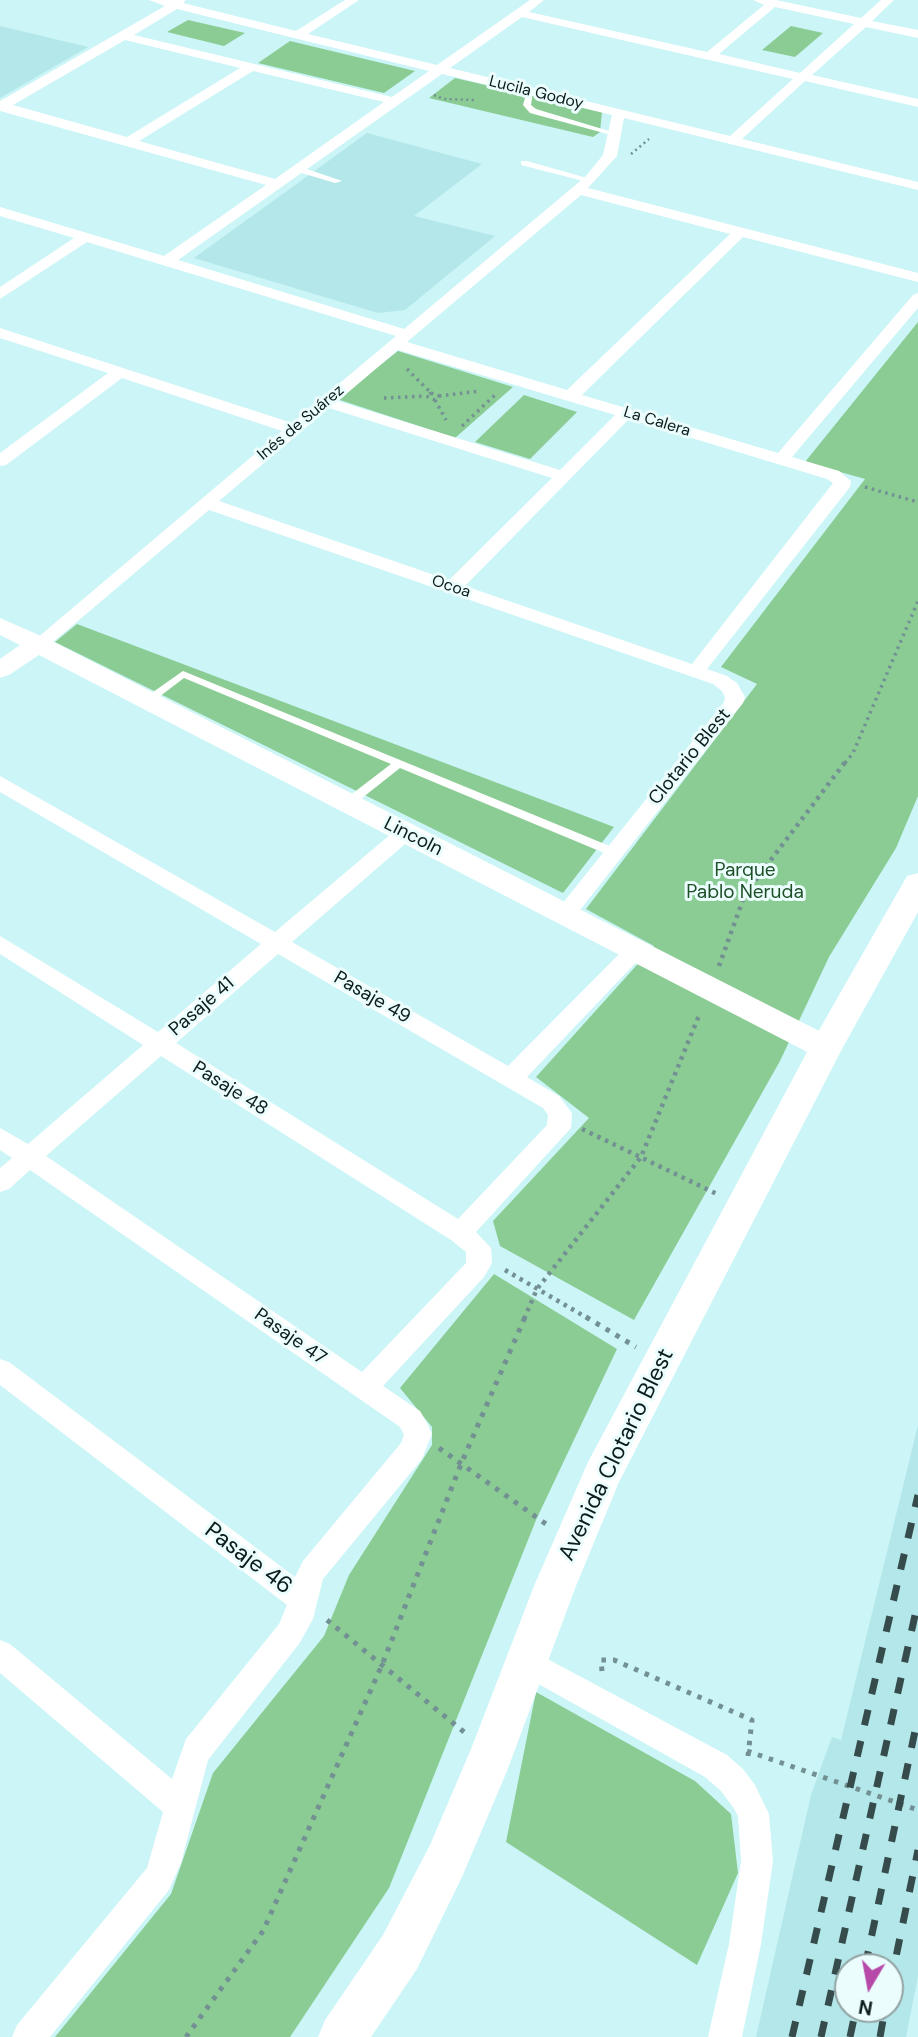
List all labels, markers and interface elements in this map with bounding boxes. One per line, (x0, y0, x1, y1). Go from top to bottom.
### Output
street label: Lucila Godoy (487, 72, 585, 114)
street label: Inés de Suárez (254, 381, 348, 465)
street label: La Calera (621, 403, 693, 441)
street label: Ocoa (429, 571, 473, 603)
street label: Clotario Blest (644, 704, 736, 810)
street label: Lincoln (380, 813, 446, 861)
park label: Parque Pablo Neruda (686, 860, 804, 904)
street label: Pasaje 49 (330, 967, 414, 1029)
street label: Pasaje 41 (165, 973, 239, 1041)
street label: Pasaje 48 (188, 1057, 272, 1121)
street label: Pasaje 47 (249, 1304, 331, 1370)
street label: Avenida Clotario Blest (554, 1344, 680, 1566)
street label: Pasaje 46 (199, 1517, 297, 1601)
north arrow (834, 1953, 904, 2023)
text: N (857, 1994, 875, 2021)

